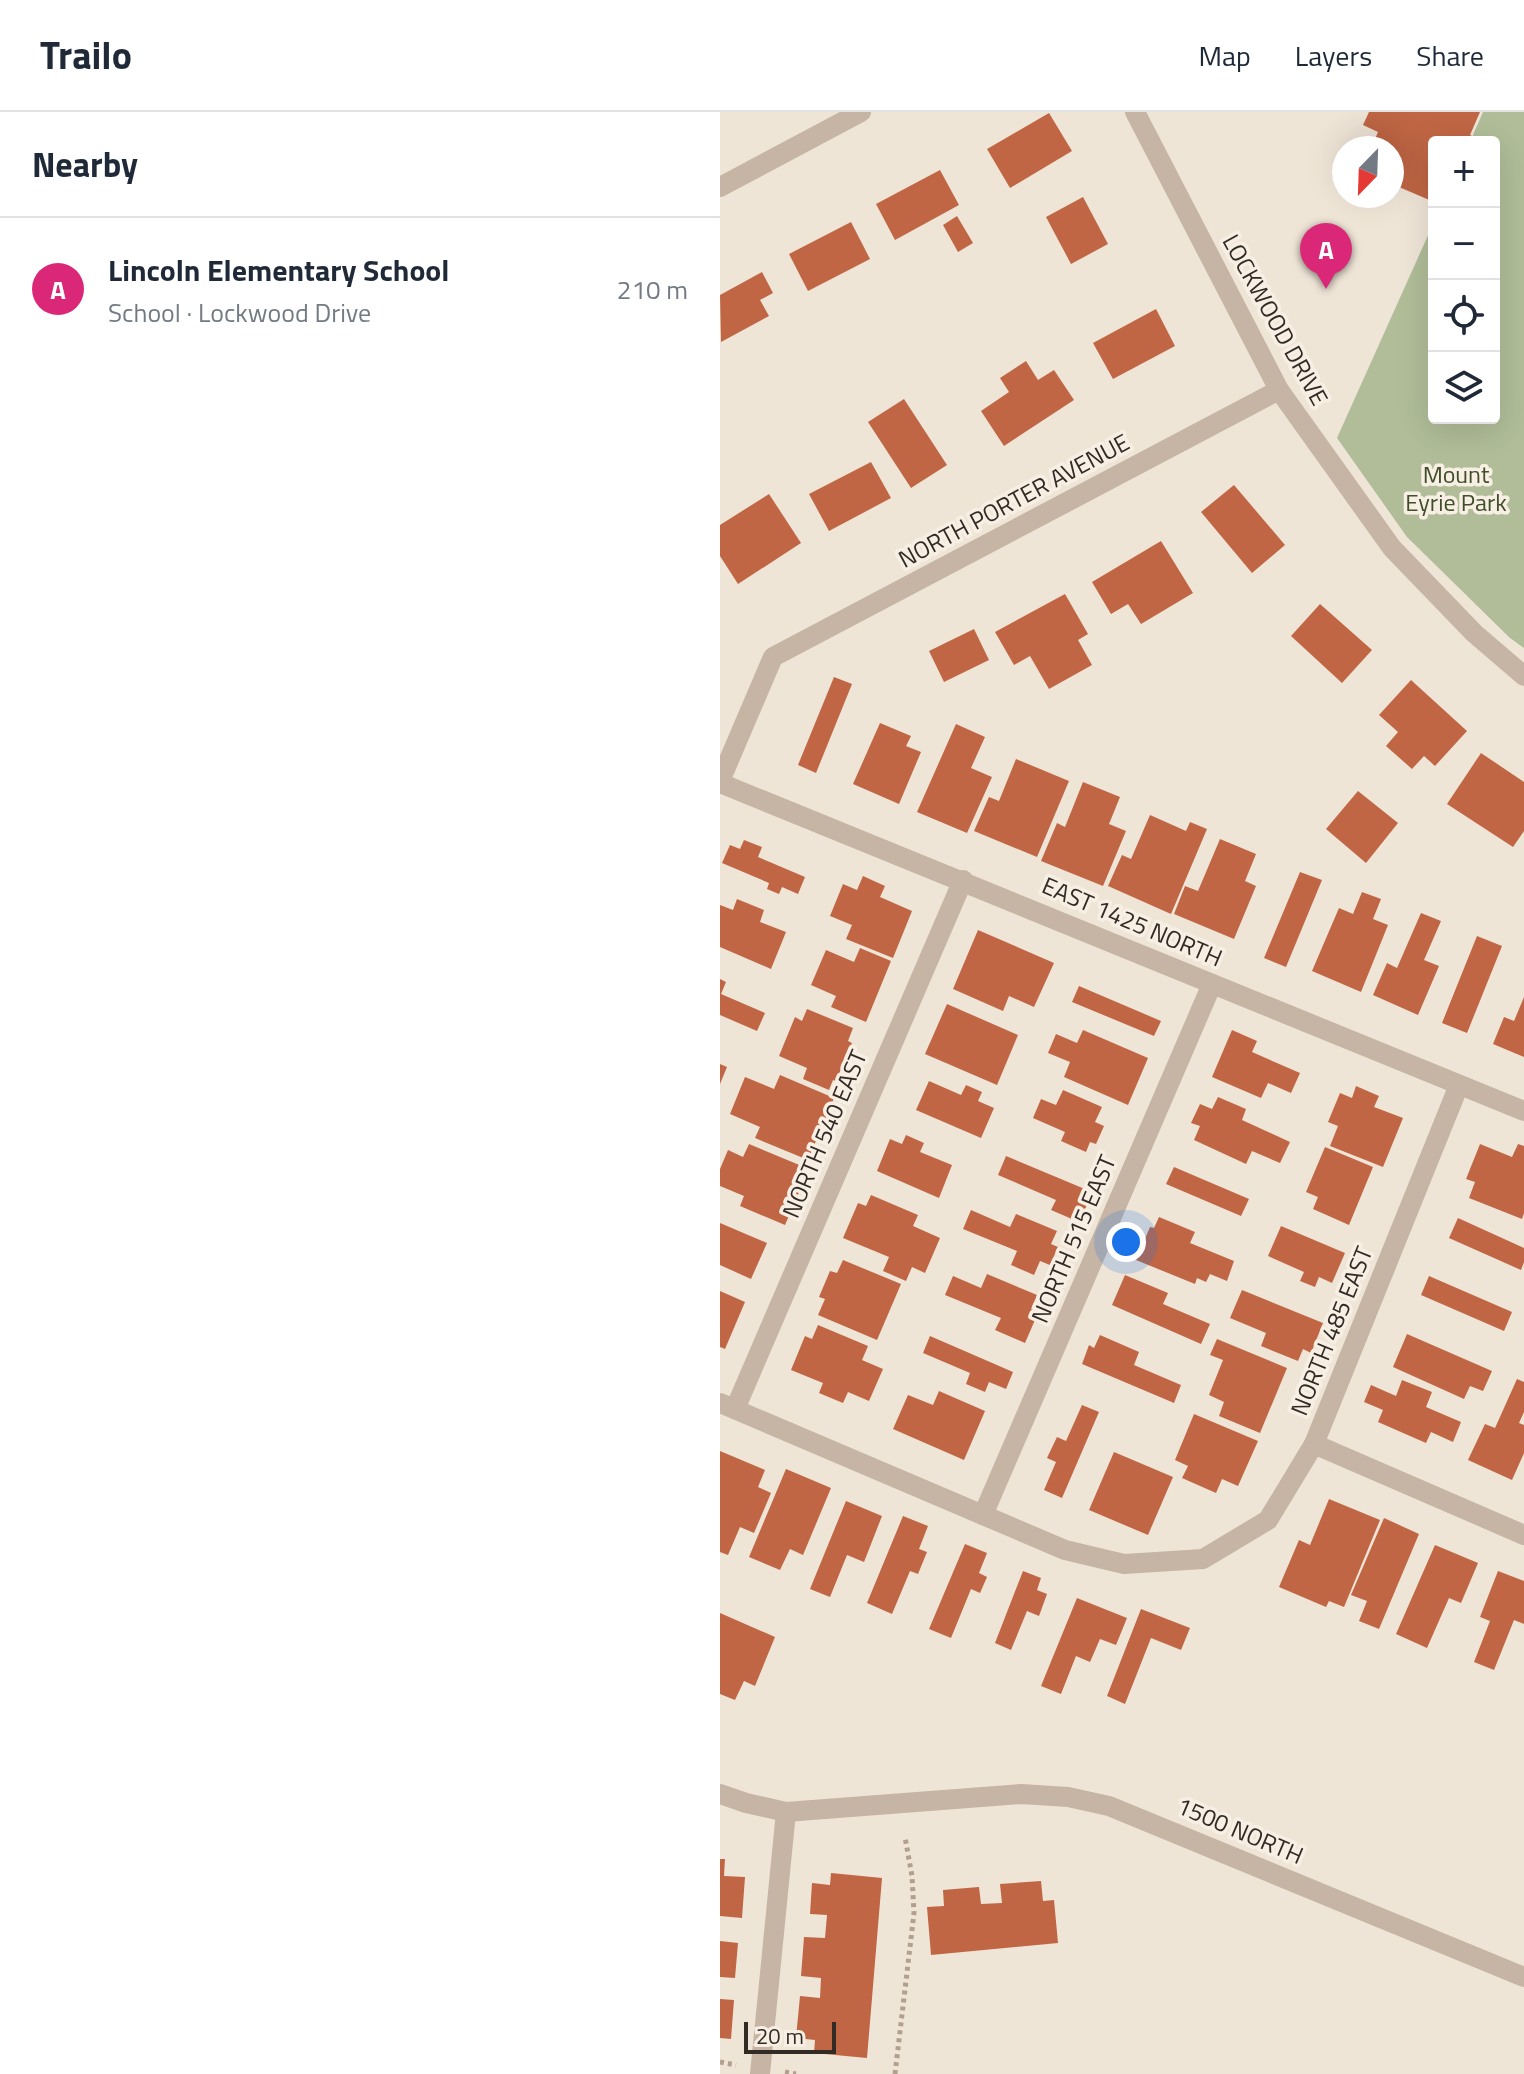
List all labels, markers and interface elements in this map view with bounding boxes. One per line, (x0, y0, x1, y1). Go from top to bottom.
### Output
text: Trailo (40, 26, 132, 84)
text: Map (1198, 34, 1251, 77)
text: Layers (1295, 34, 1372, 77)
text: Share (1416, 34, 1484, 77)
north arrow (1332, 136, 1404, 208)
map controls (1428, 136, 1500, 424)
button: + (1428, 136, 1500, 208)
text: Nearby (32, 138, 138, 190)
button: − (1428, 208, 1500, 280)
pin: A (1300, 223, 1352, 289)
street label: LOCKWOOD DRIVE (1214, 227, 1338, 412)
text: Lincoln Elementary School (108, 247, 449, 293)
text: A (50, 270, 66, 309)
text: 210 m (617, 270, 688, 309)
button: locate (1428, 280, 1500, 352)
text: School · Lockwood Drive (108, 293, 371, 332)
button: layers (1428, 352, 1500, 424)
street label: NORTH PORTER AVENUE (892, 424, 1135, 576)
park label: Mount Eyrie Park (1405, 456, 1507, 520)
street label: EAST 1425 NORTH (1037, 867, 1228, 975)
street label: NORTH 540 EAST (772, 1044, 876, 1223)
street label: NORTH 515 EAST (1021, 1149, 1125, 1328)
your location (1106, 1222, 1146, 1262)
street label: NORTH 485 EAST (1281, 1240, 1381, 1421)
street label: 1500 NORTH (1171, 1787, 1309, 1873)
scale bar (744, 2018, 836, 2054)
text: 20 m (756, 2019, 804, 2053)

